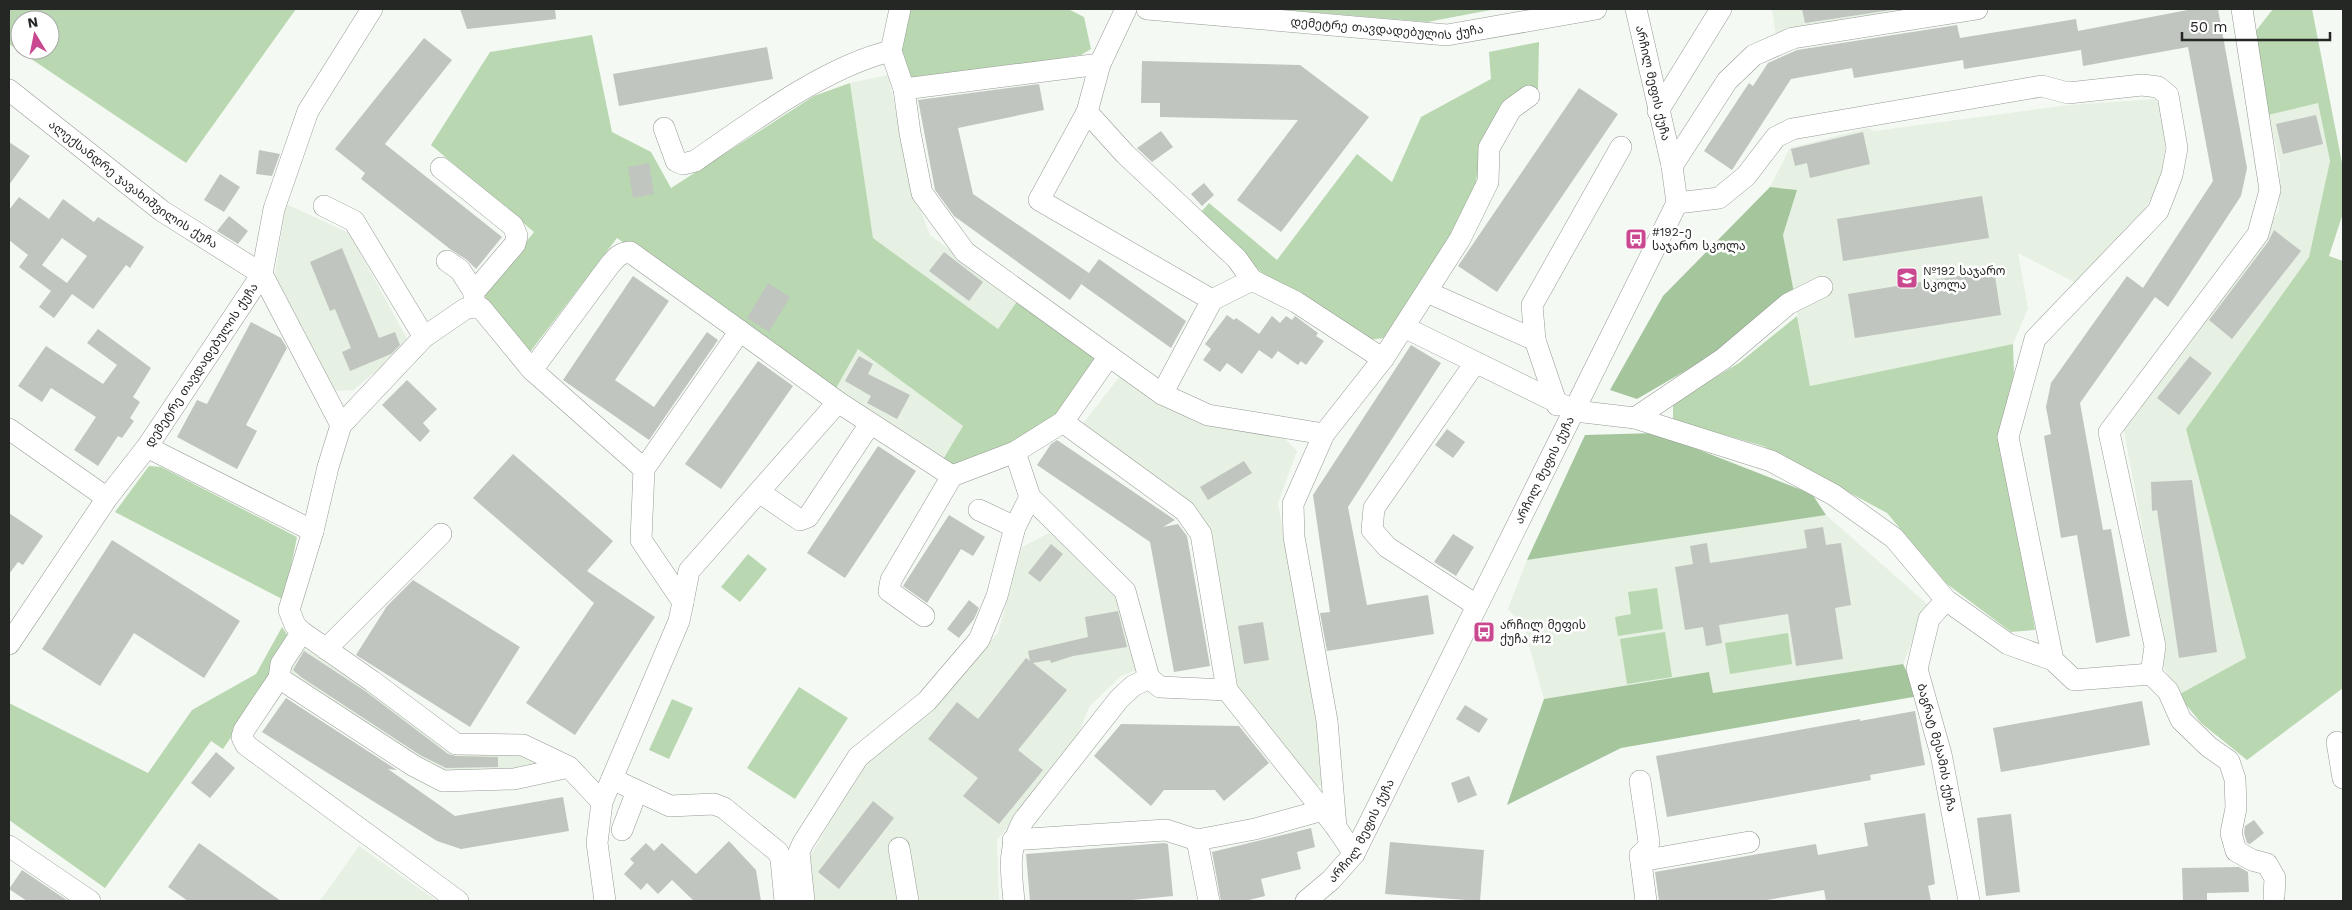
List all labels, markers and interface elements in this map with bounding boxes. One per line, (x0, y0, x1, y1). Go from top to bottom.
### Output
north arrow (10, 10, 60, 60)
scale bar (2182, 10, 2330, 42)
text: N (26, 13, 39, 31)
street label: დემეტრე თავდადებულის ქუჩა (1290, 14, 1484, 42)
text: 50 m (2190, 18, 2227, 36)
street label: არჩილ მეფის ქუჩა (1632, 24, 1673, 142)
street label: ალექსანდრე ჯავახიშვილის ქუჩა (46, 117, 220, 251)
place label: #192-ე საჯარო სკოლა (1652, 225, 1746, 254)
bus stop icon: #192-ე საჯარო სკოლა (1624, 227, 1648, 251)
place label: №192 საჯარო სკოლა (1923, 264, 2005, 293)
school or university icon: №192 საჯარო სკოლა (1895, 266, 1919, 290)
street label: დემეტრე თავდადებულის ქუჩა (142, 281, 261, 450)
street label: არჩილ მეფის ქუჩა (1512, 414, 1577, 526)
place label: არჩილ მეფის ქუჩა #12 (1500, 618, 1586, 646)
bus stop icon: არჩილ მეფის ქუჩა #12 (1472, 620, 1496, 644)
street label: ბაგრატ მესამის ქუჩა (1914, 682, 1959, 813)
street label: არჩილ მეფის ქუჩა (1325, 777, 1397, 885)

